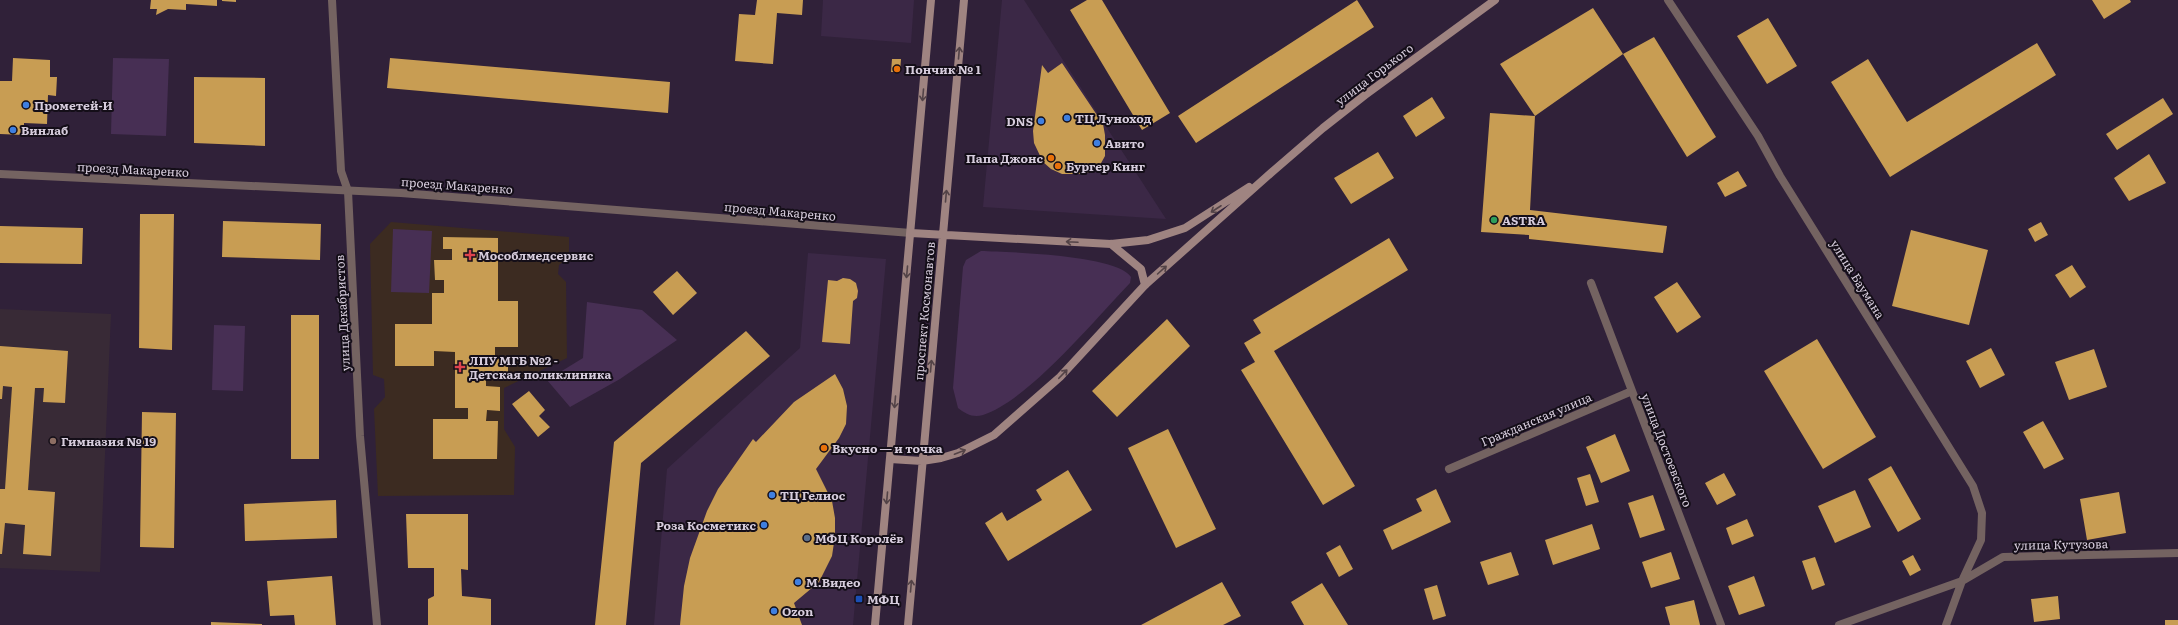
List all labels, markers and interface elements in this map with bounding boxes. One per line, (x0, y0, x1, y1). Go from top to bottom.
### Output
street label: улица Горького (1331, 39, 1417, 109)
one-way arrow (955, 47, 963, 60)
place label: Пончик № 1 (905, 60, 981, 78)
marker: Пончик № 1 (892, 64, 902, 74)
one-way arrow (919, 88, 926, 101)
place label: Прометей-И (34, 96, 113, 114)
marker: Прометей-И (21, 100, 31, 110)
place label: ТЦ Луноход (1075, 109, 1152, 127)
place label: DNS (1006, 112, 1033, 130)
marker: ТЦ Луноход (1062, 113, 1072, 123)
marker: DNS (1036, 116, 1046, 126)
place label: Винлаб (21, 121, 68, 139)
marker: Винлаб (8, 125, 18, 135)
place label: Авито (1105, 134, 1145, 152)
marker: Авито (1092, 138, 1102, 148)
place label: Папа Джонс (966, 149, 1043, 167)
marker: Папа Джонс (1046, 153, 1056, 163)
street label: проезд Макаренко (76, 157, 190, 181)
place label: Бургер Кинг (1066, 157, 1146, 175)
marker: Бургер Кинг (1053, 161, 1063, 171)
street label: проезд Макаренко (400, 172, 514, 198)
one-way arrow (942, 190, 950, 203)
street label: проезд Макаренко (723, 197, 837, 225)
one-way arrow (1210, 205, 1222, 213)
place label: ASTRA (1502, 211, 1545, 229)
marker: ASTRA (1489, 215, 1499, 225)
street label: улица Баумана (1826, 236, 1890, 323)
one-way arrow (1066, 239, 1079, 246)
street label: проспект Космонавтов (909, 241, 939, 381)
place label: Мособлмедсервис (478, 246, 594, 264)
marker: Мособлмедсервис (465, 250, 475, 260)
street label: улица Декабристов (330, 254, 354, 372)
one-way arrow (903, 265, 911, 278)
one-way arrow (1157, 265, 1167, 274)
place label: ЛПУ МГБ №2 - Детская поликлиника (469, 351, 612, 383)
one-way arrow (927, 360, 934, 373)
marker: ЛПУ МГБ №2 - Детская поликлиника (454, 361, 466, 373)
one-way arrow (1058, 369, 1068, 379)
street label: Гражданская улица (1478, 387, 1595, 451)
street label: улица Достоевского (1637, 390, 1697, 510)
one-way arrow (892, 395, 899, 408)
place label: Гимназия № 19 (61, 432, 156, 450)
marker: Гимназия № 19 (48, 436, 58, 446)
place label: Вкусно — и точка (832, 439, 943, 457)
marker: Вкусно — и точка (819, 443, 829, 453)
one-way arrow (954, 447, 966, 455)
place label: ТЦ Гелиос (780, 486, 846, 504)
marker: ТЦ Гелиос (767, 490, 777, 500)
one-way arrow (883, 491, 890, 504)
place label: Роза Косметикс (656, 516, 756, 534)
marker: Роза Косметикс (759, 520, 769, 530)
place label: МФЦ Королёв (815, 529, 904, 547)
marker: МФЦ Королёв (802, 533, 812, 543)
street label: улица Кутузова (2014, 534, 2109, 554)
place label: М.Видео (806, 573, 861, 591)
marker: М.Видео (793, 577, 803, 587)
one-way arrow (907, 580, 915, 593)
place label: МФЦ (867, 590, 900, 608)
marker: МФЦ (854, 594, 864, 604)
place label: Ozon (782, 602, 814, 620)
marker: Ozon (769, 606, 779, 616)

